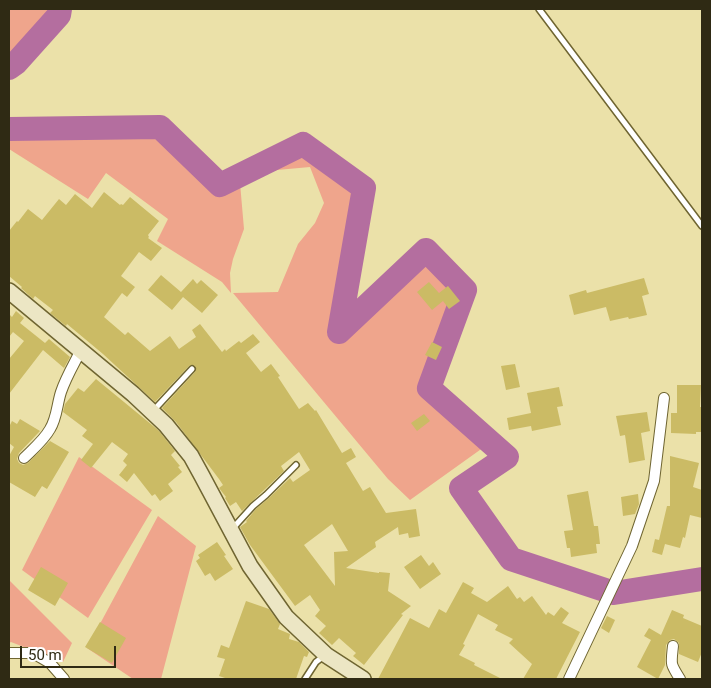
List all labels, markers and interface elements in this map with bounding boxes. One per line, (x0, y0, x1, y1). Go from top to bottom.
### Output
scale bar (22, 636, 119, 668)
text: 50 m (28, 646, 62, 664)

